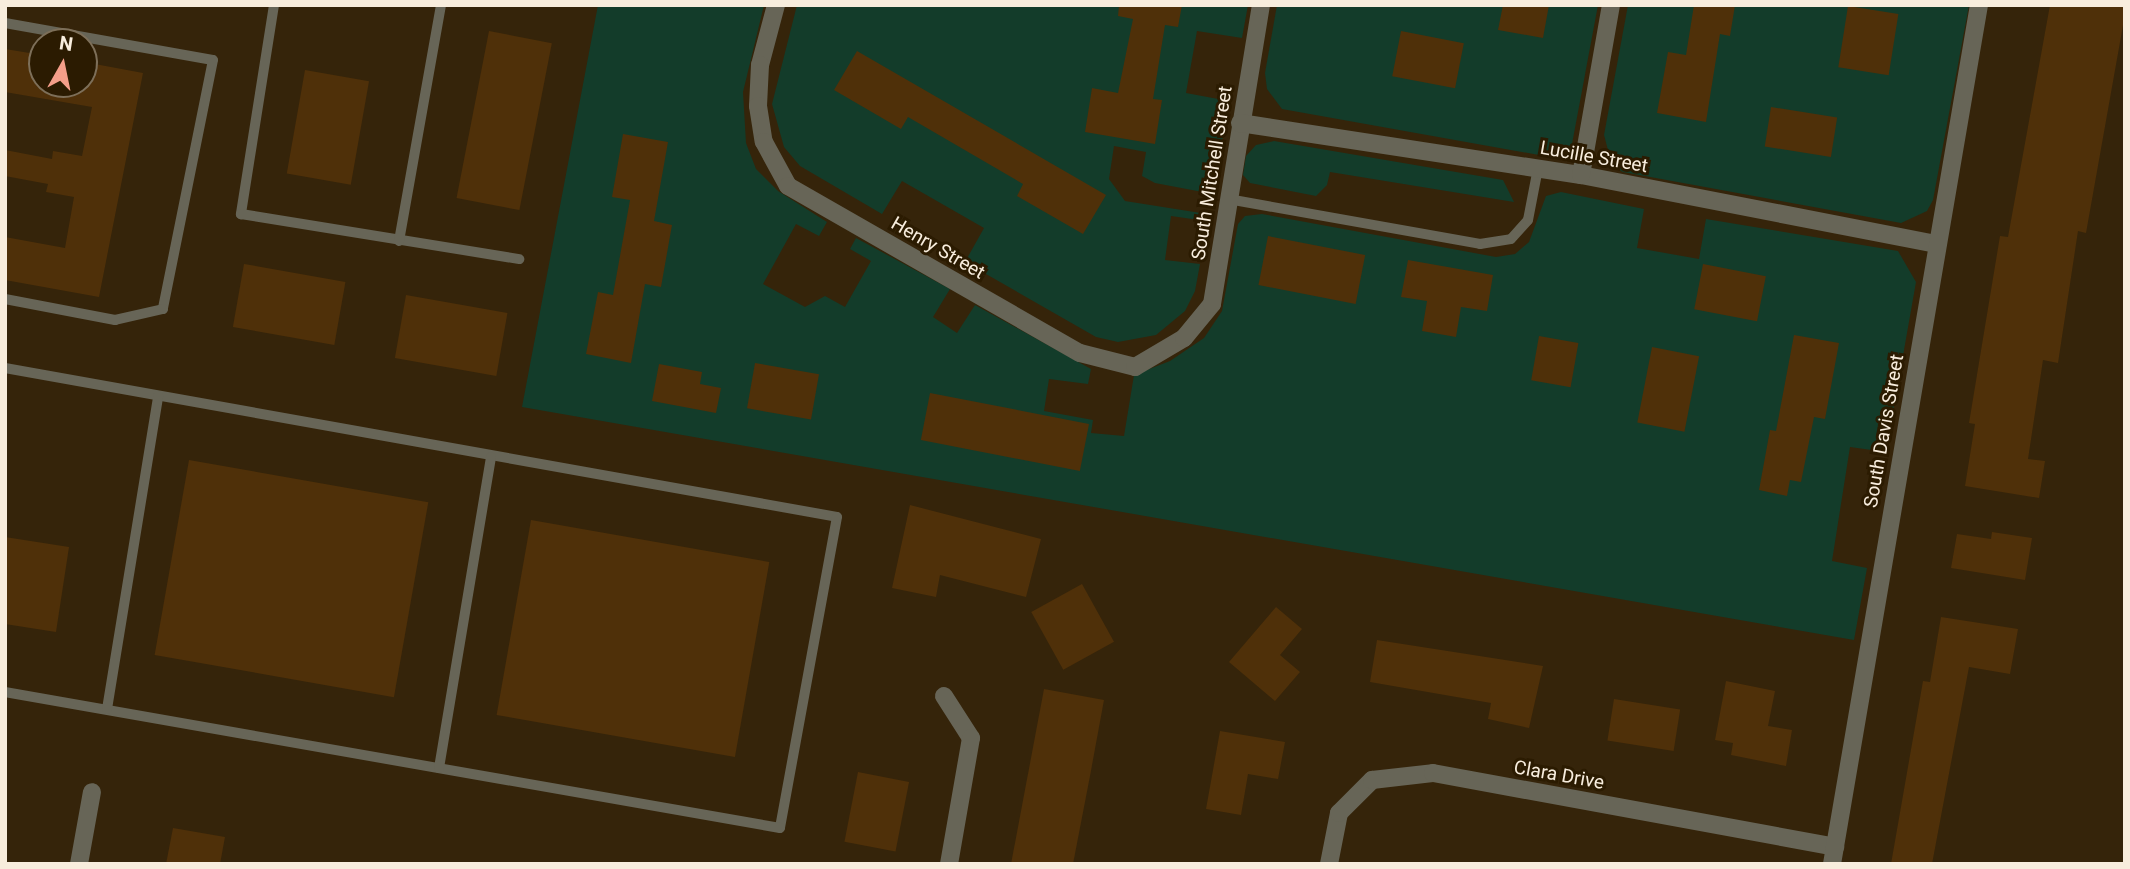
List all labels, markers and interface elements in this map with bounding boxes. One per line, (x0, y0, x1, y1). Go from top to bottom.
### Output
north arrow (28, 28, 98, 98)
text: N (58, 31, 74, 56)
street label: South Mitchell Street (1187, 84, 1237, 262)
street label: Lucille Street (1538, 136, 1650, 178)
street label: Henry Street (887, 212, 989, 284)
street label: South Davis Street (1859, 353, 1909, 509)
street label: Clara Drive (1512, 756, 1606, 794)

